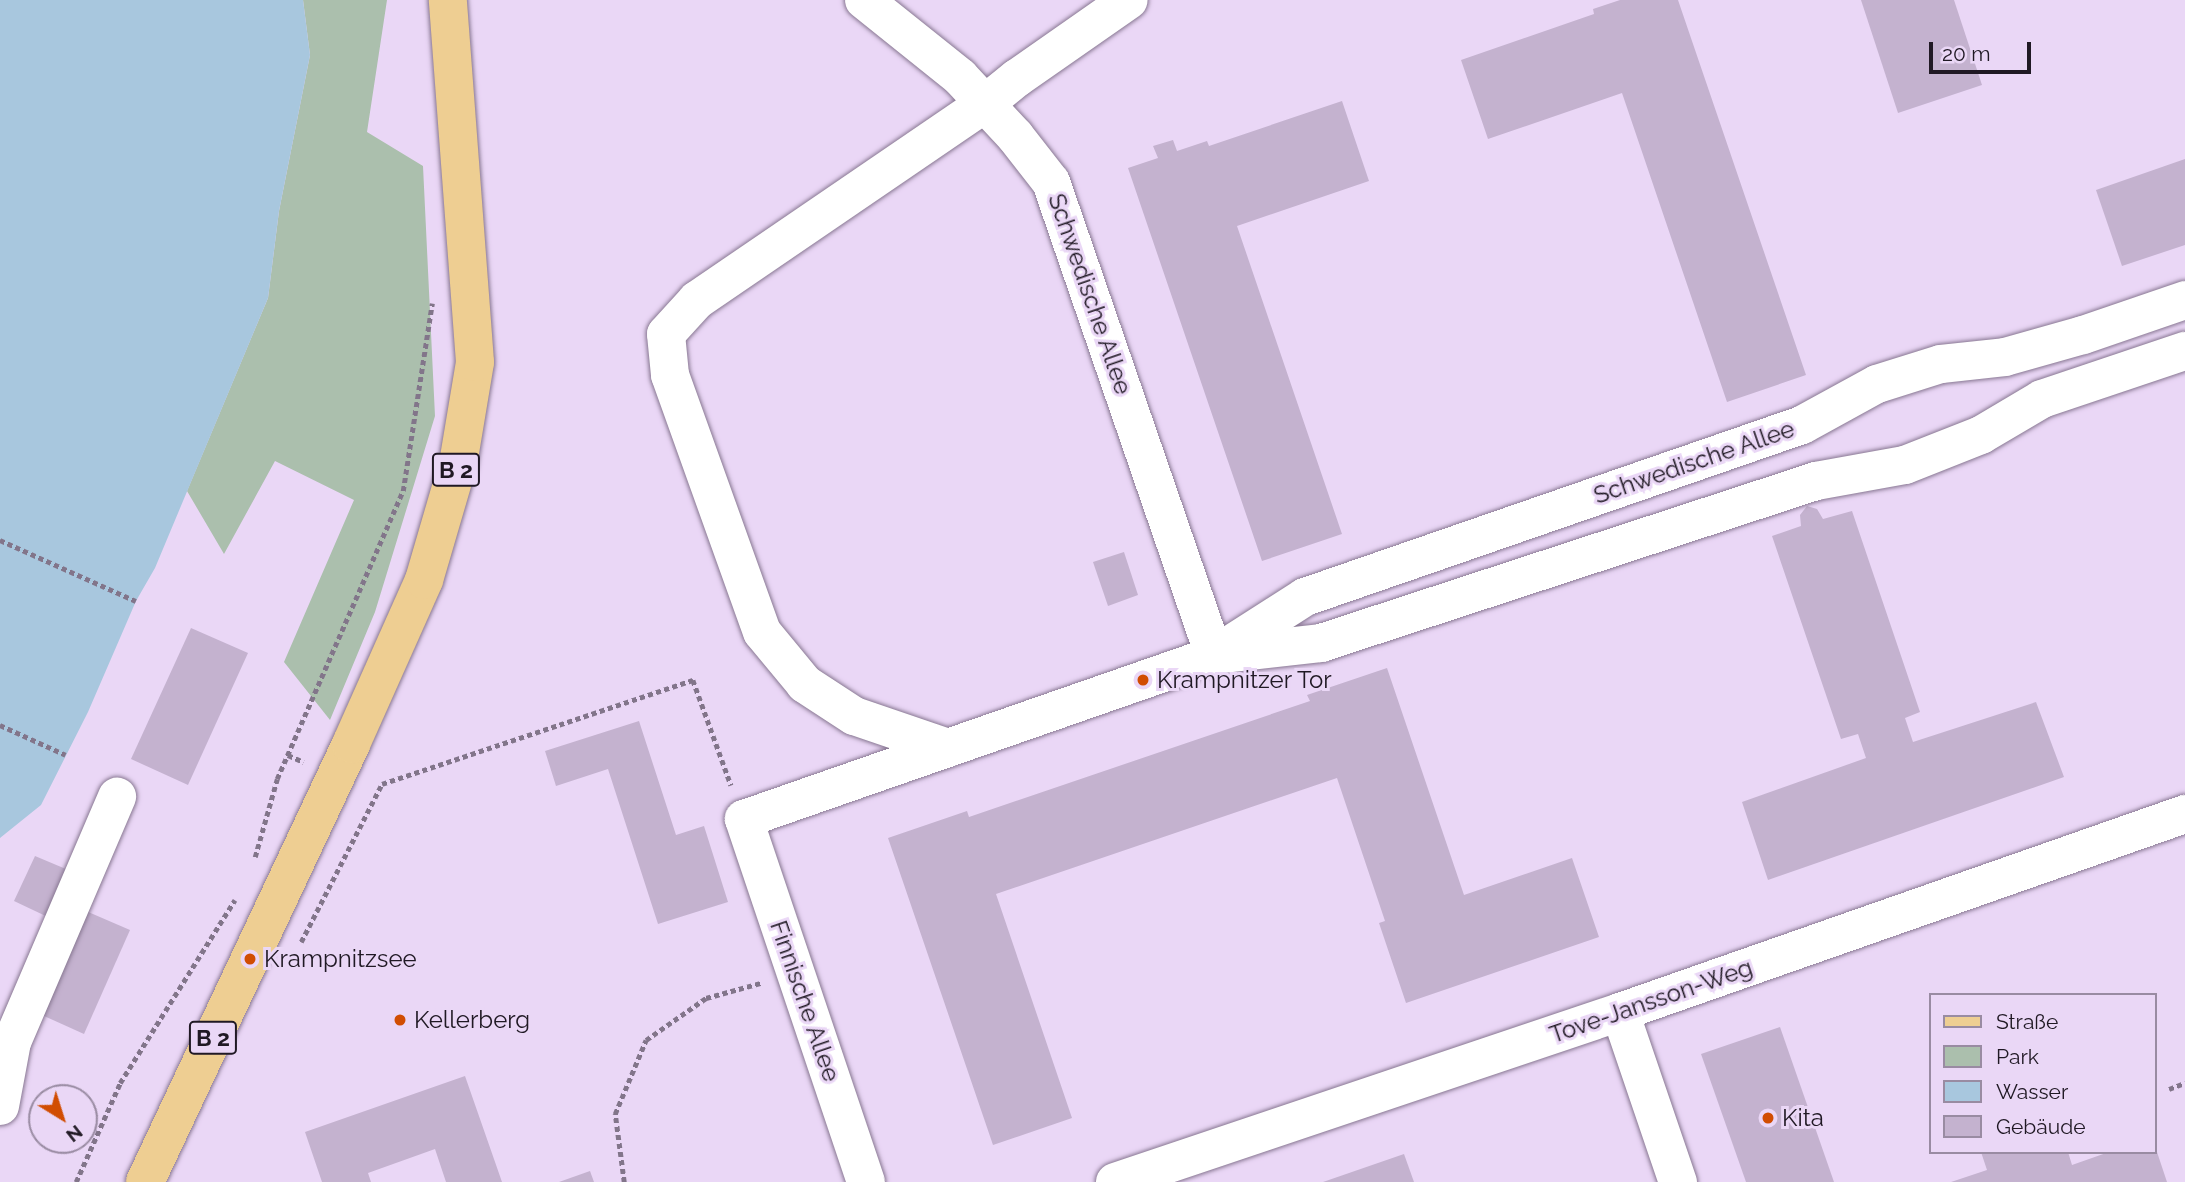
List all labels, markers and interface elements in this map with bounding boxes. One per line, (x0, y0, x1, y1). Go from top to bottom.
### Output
scale bar (1933, 28, 2035, 72)
text: 20 m (1942, 41, 1990, 66)
street label: Schwedische Allee (1042, 189, 1138, 399)
street label: Schwedische Allee (1589, 414, 1799, 510)
road number: B 2 (432, 450, 480, 490)
place label: Krampnitzer Tor (1157, 666, 1333, 694)
marker: Krampnitzer Tor (1135, 672, 1151, 688)
street label: Finnische Allee (764, 916, 846, 1086)
place label: Krampnitzsee (264, 945, 417, 973)
marker: Krampnitzsee (242, 951, 258, 967)
street label: Tove-Jansson-Weg (1546, 953, 1756, 1049)
legend (1930, 993, 2157, 1154)
place label: Kellerberg (414, 1006, 530, 1034)
text: Straße (1996, 1009, 2058, 1034)
marker: Kellerberg (392, 1012, 408, 1028)
road number: B 2 (188, 1018, 238, 1058)
text: Park (1996, 1044, 2039, 1069)
text: Wasser (1996, 1079, 2068, 1104)
north arrow (28, 1084, 98, 1154)
place label: Kita (1782, 1104, 1824, 1132)
marker: Kita (1760, 1110, 1776, 1126)
text: Gebäude (1996, 1114, 2086, 1139)
text: N (62, 1121, 87, 1147)

